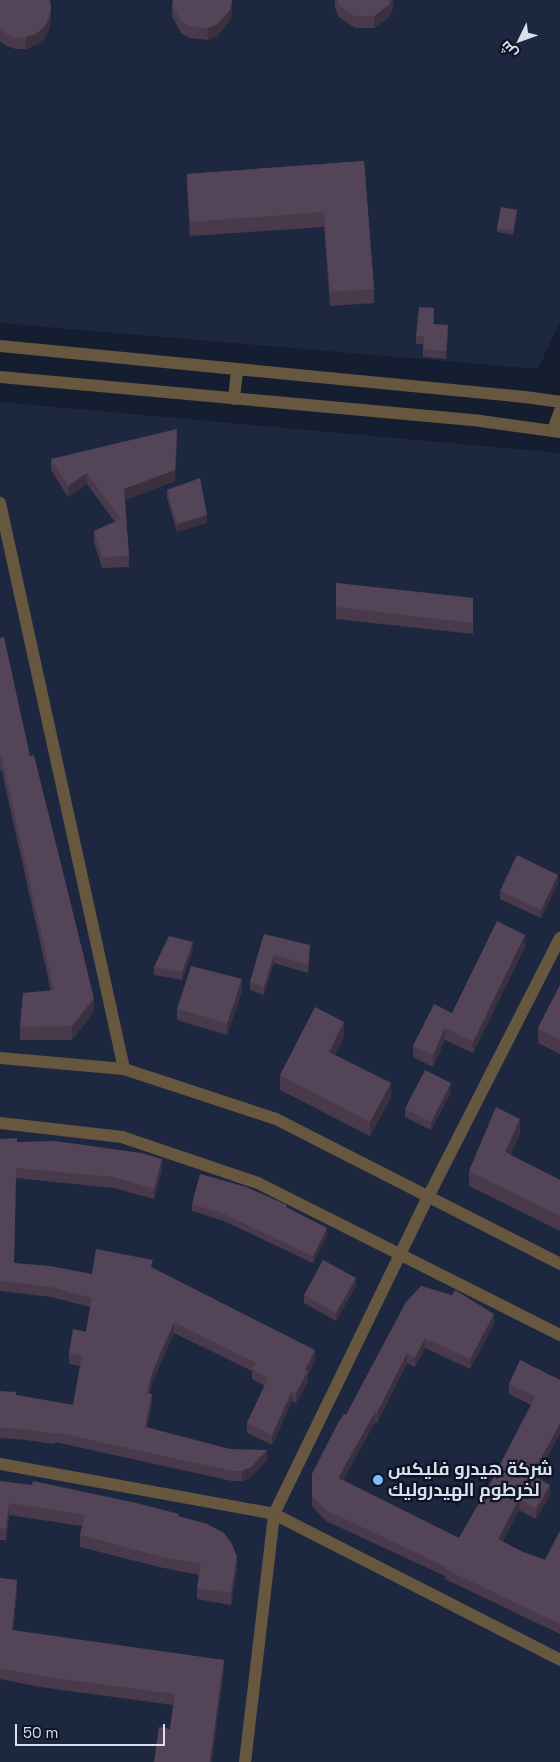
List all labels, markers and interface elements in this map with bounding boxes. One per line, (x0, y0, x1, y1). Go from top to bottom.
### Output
north arrow (495, 15, 545, 65)
text: ش (496, 37, 522, 63)
place label: شركة هيدرو فليكس لخرطوم الهيدروليك (388, 1459, 553, 1502)
marker: شركة هيدرو فليكس لخرطوم الهيدروليك (372, 1474, 384, 1486)
scale bar (18, 1714, 168, 1746)
text: 50 m (23, 1723, 58, 1742)

